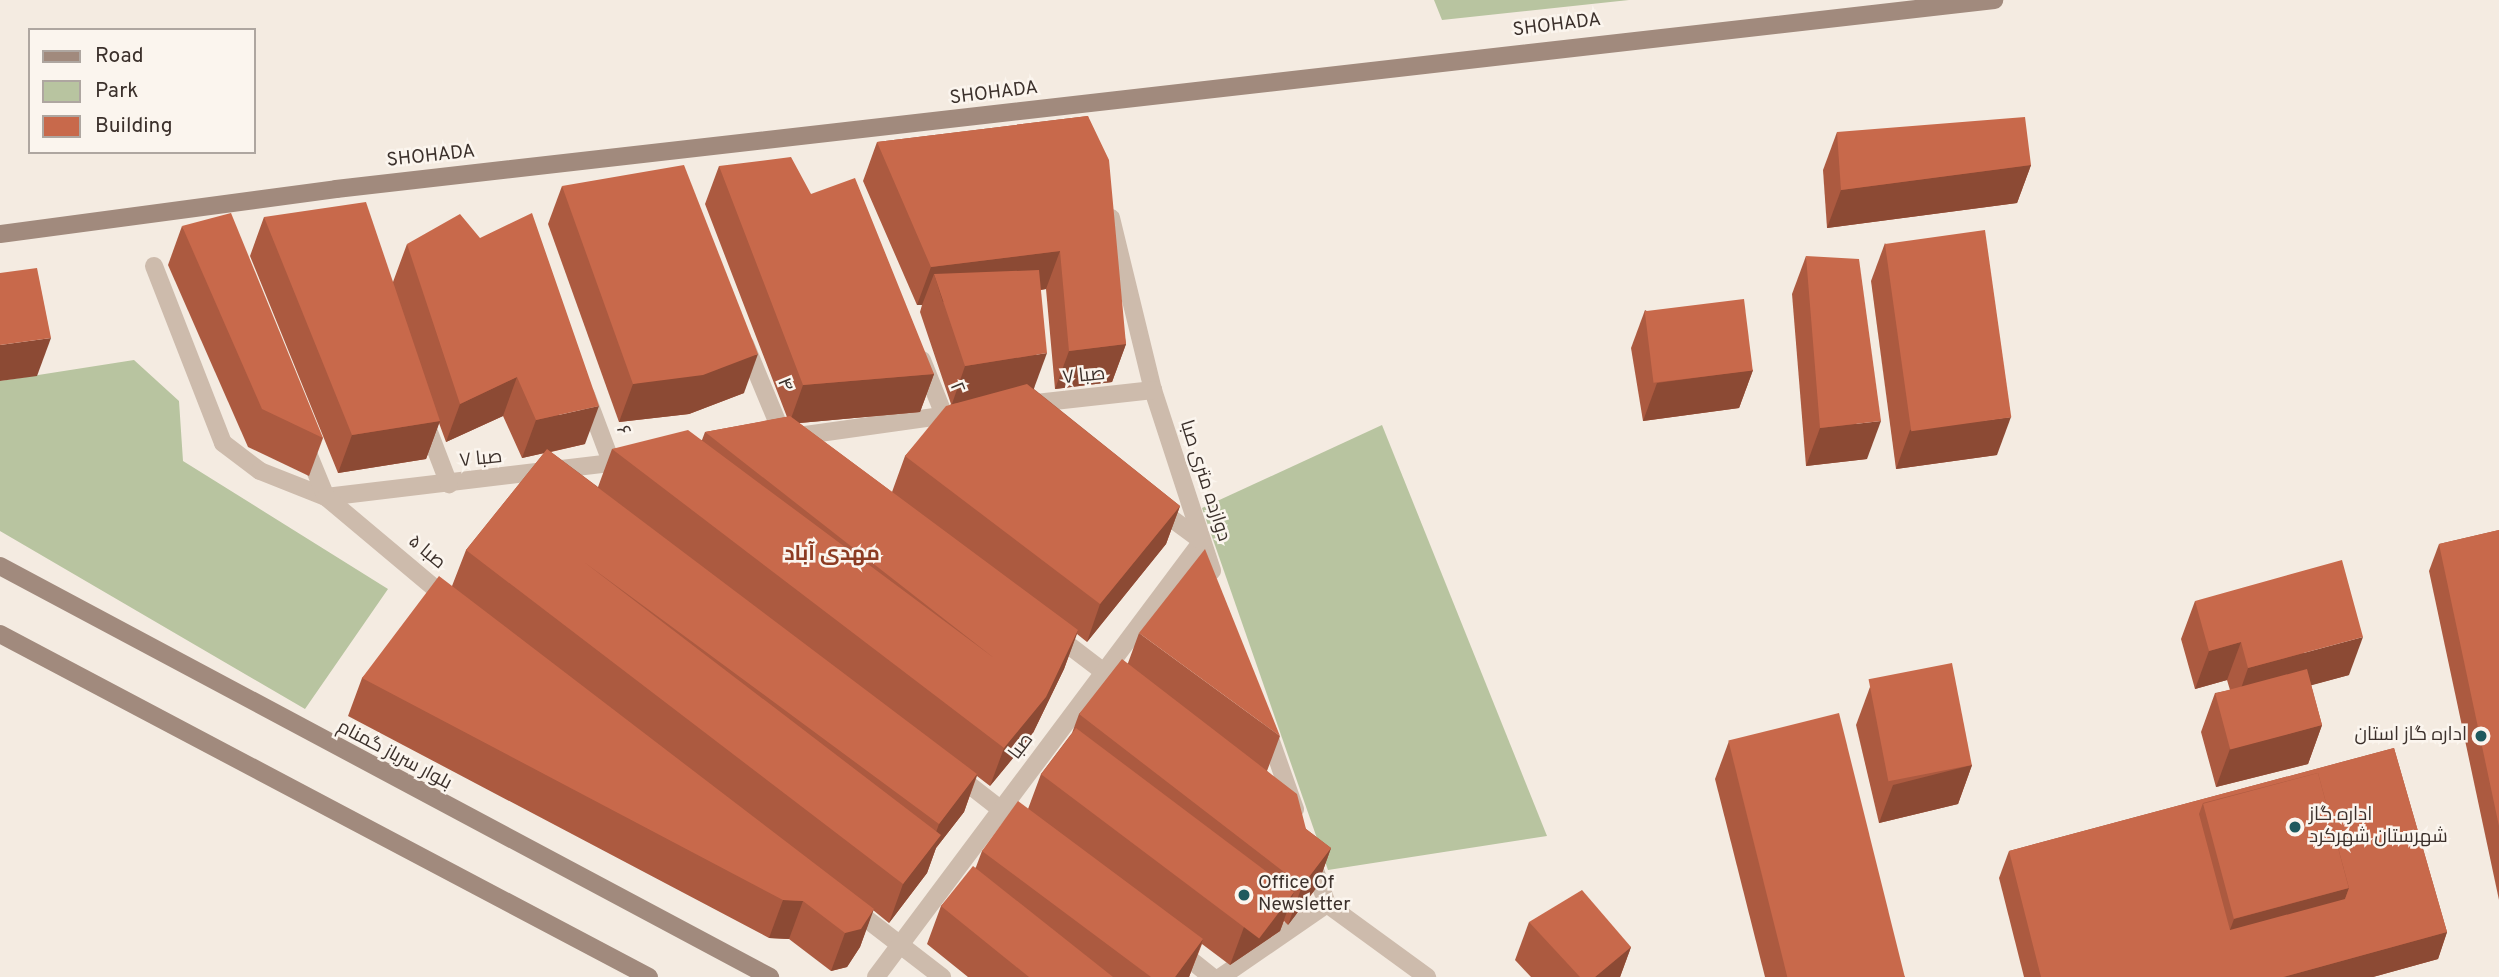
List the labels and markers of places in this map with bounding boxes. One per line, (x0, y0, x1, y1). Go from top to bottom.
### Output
place label: اداره گاز استان (2354, 725, 2467, 747)
marker: اداره گاز استان (2473, 728, 2489, 744)
place label: اداره گاز شهرستان شهرکرد (2309, 805, 2448, 849)
marker: اداره گاز شهرستان شهرکرد (2287, 819, 2303, 835)
place label: Office Of Newsletter (1258, 873, 1351, 917)
marker: Office Of Newsletter (1236, 887, 1252, 903)

